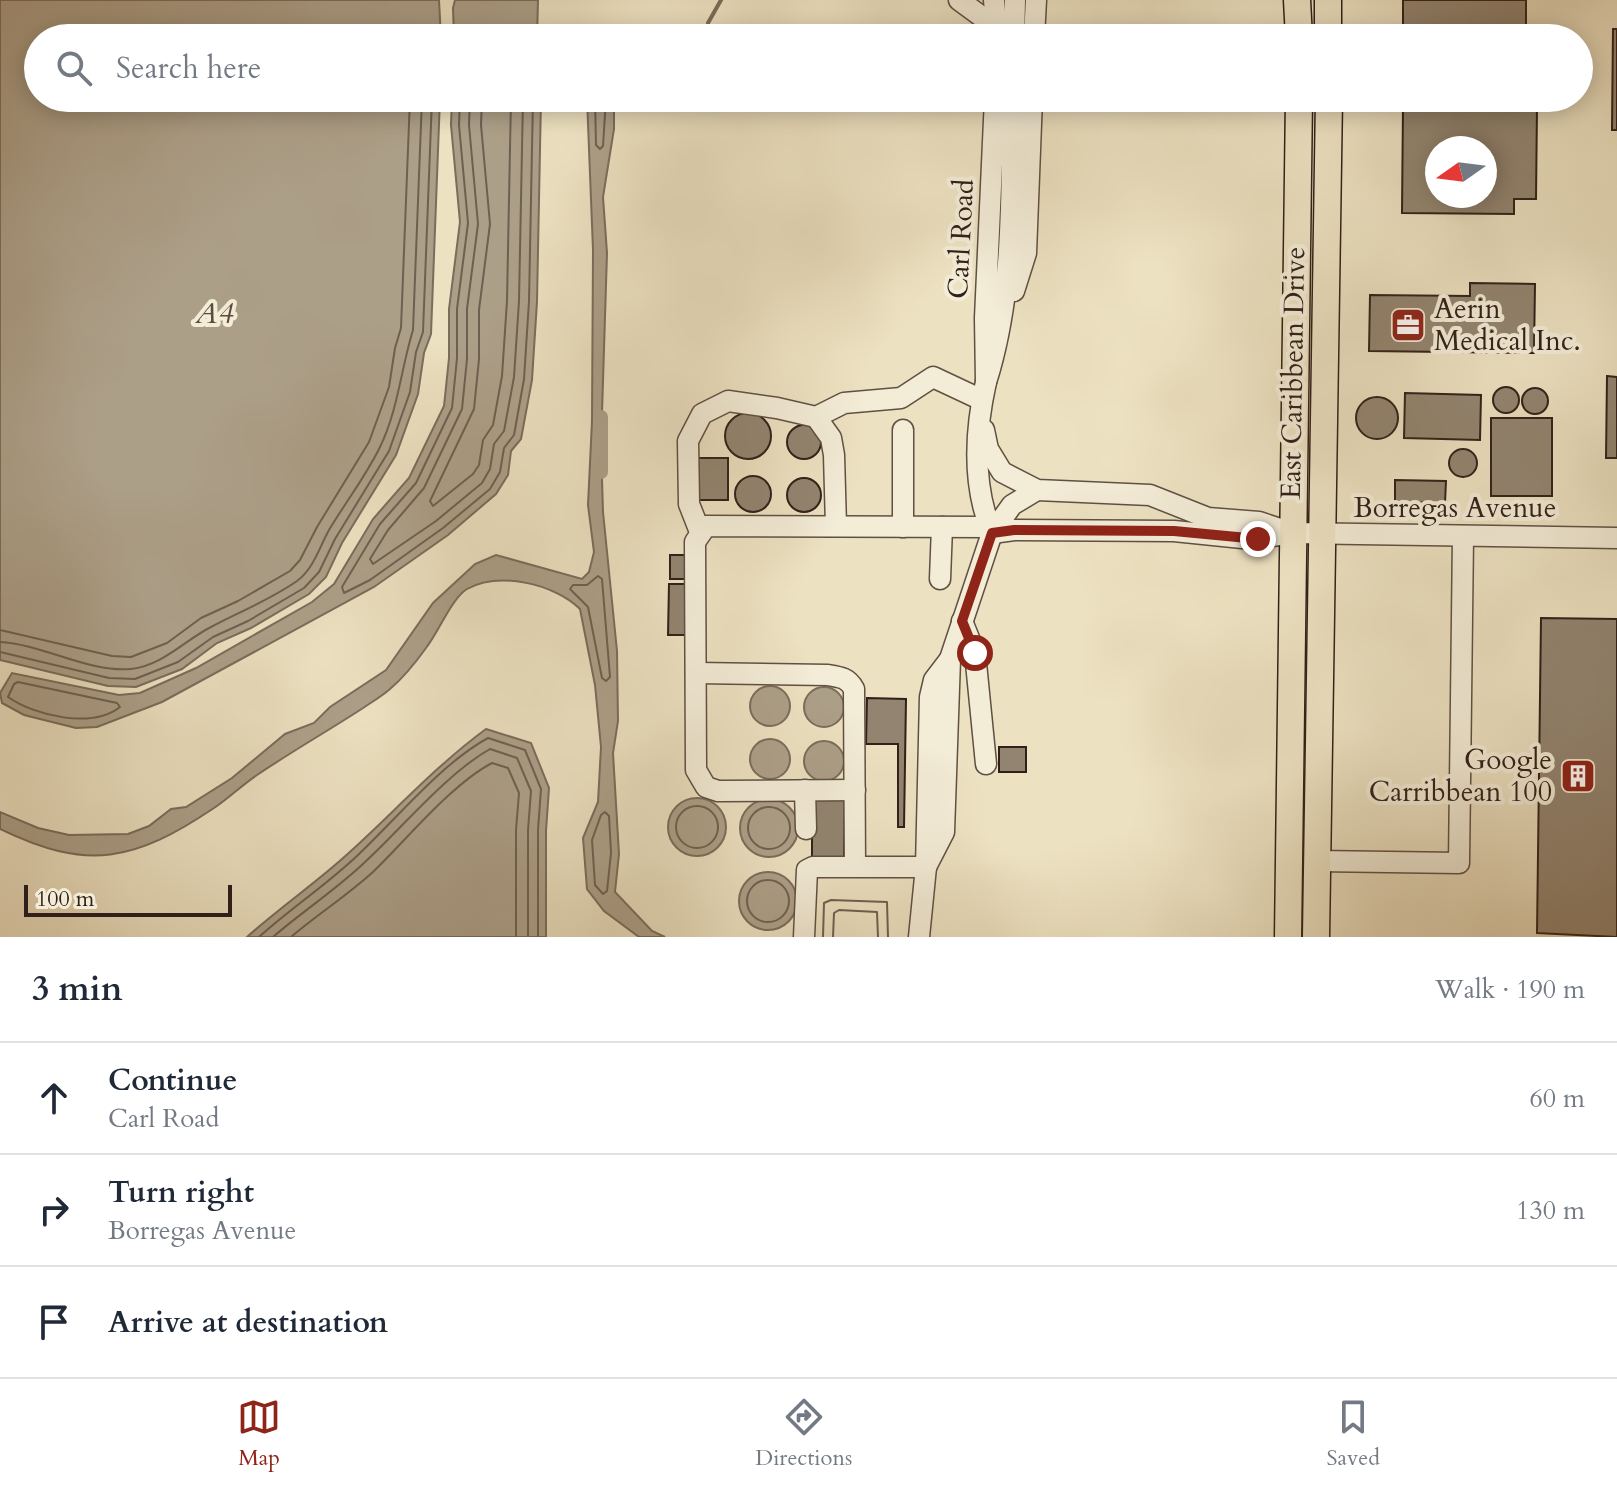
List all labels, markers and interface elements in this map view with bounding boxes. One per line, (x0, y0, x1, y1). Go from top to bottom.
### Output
search box (24, 24, 1593, 112)
icon: search (52, 46, 96, 90)
text: Search here (116, 48, 261, 89)
north arrow (1425, 136, 1497, 208)
street label: Carl Road (939, 178, 983, 300)
street label: East Caribbean Drive (1272, 246, 1314, 500)
place label: Aerin Medical Inc. (1434, 290, 1581, 360)
water label: A4 (194, 293, 234, 334)
office icon: Aerin Medical Inc. (1389, 306, 1427, 344)
street label: Borregas Avenue (1354, 489, 1556, 527)
route end (1240, 521, 1276, 557)
route start (957, 635, 993, 671)
place label: Google Carribbean 100 (1369, 741, 1552, 811)
building icon: Google Carribbean 100 (1559, 757, 1597, 795)
scale bar (24, 881, 232, 917)
text: 100 m (36, 884, 94, 914)
text: 3 min (32, 966, 123, 1012)
text: Walk · 190 m (1435, 972, 1585, 1007)
text: Continue (108, 1060, 237, 1101)
icon: ahead (32, 1076, 76, 1120)
text: 60 m (1529, 1081, 1585, 1116)
text: Carl Road (108, 1101, 219, 1136)
text: Turn right (108, 1172, 254, 1213)
icon: right (32, 1188, 76, 1232)
text: 130 m (1516, 1193, 1585, 1228)
text: Borregas Avenue (108, 1213, 296, 1248)
icon: arrive (32, 1300, 76, 1344)
text: Arrive at destination (108, 1302, 388, 1343)
tab: Map (237, 1395, 281, 1473)
tab: Directions (755, 1395, 852, 1473)
tab: Saved (1327, 1395, 1380, 1473)

